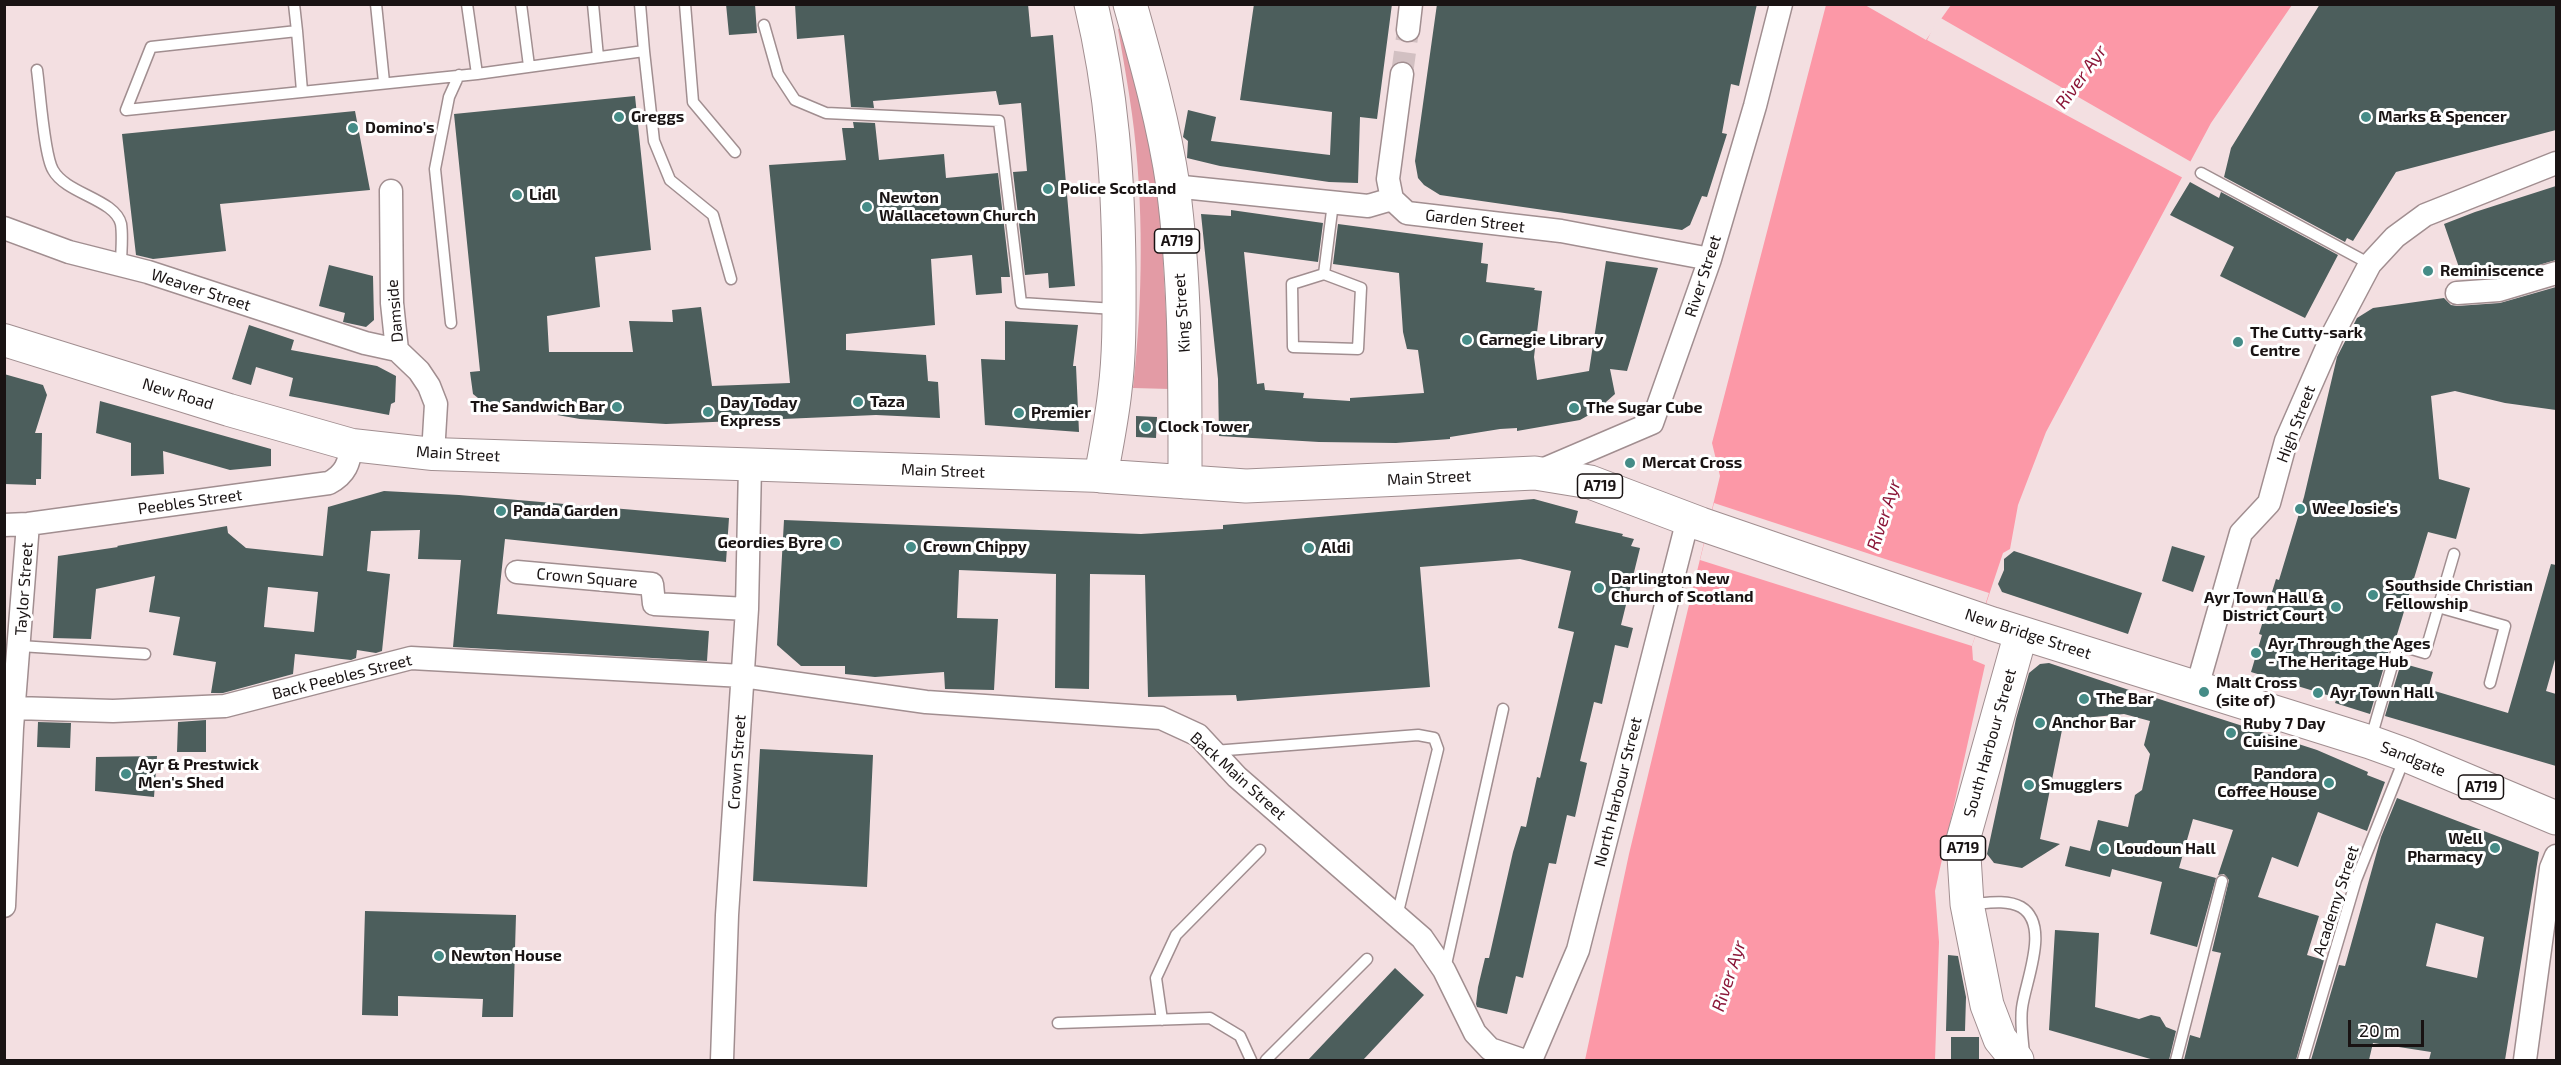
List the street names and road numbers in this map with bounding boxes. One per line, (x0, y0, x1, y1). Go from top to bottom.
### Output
street label: Garden Street (1424, 205, 1526, 237)
road number: A719 (1154, 229, 1200, 253)
street label: River Street (1681, 232, 1725, 320)
street label: Weaver Street (149, 265, 253, 315)
street label: King Street (1170, 273, 1194, 353)
street label: Damside (383, 279, 407, 343)
street label: New Road (140, 374, 216, 414)
street label: High Street (2273, 383, 2319, 465)
street label: Main Street (415, 442, 501, 466)
street label: Main Street (901, 460, 985, 482)
street label: Main Street (1386, 466, 1472, 490)
road number: A719 (1578, 474, 1622, 498)
street label: Peebles Street (137, 485, 243, 519)
street label: Taylor Street (11, 542, 37, 636)
street label: Crown Square (536, 564, 638, 592)
street label: New Bridge Street (1962, 605, 2094, 663)
street label: Back Peebles Street (270, 650, 414, 704)
street label: South Harbour Street (1960, 666, 2020, 820)
street label: Crown Street (724, 714, 750, 810)
street label: North Harbour Street (1590, 715, 1646, 869)
street label: Back Main Street (1186, 728, 1290, 824)
street label: Sandgate (2378, 737, 2448, 781)
road number: A719 (2458, 775, 2504, 799)
road number: A719 (1940, 836, 1986, 860)
street label: Academy Street (2309, 843, 2363, 959)

